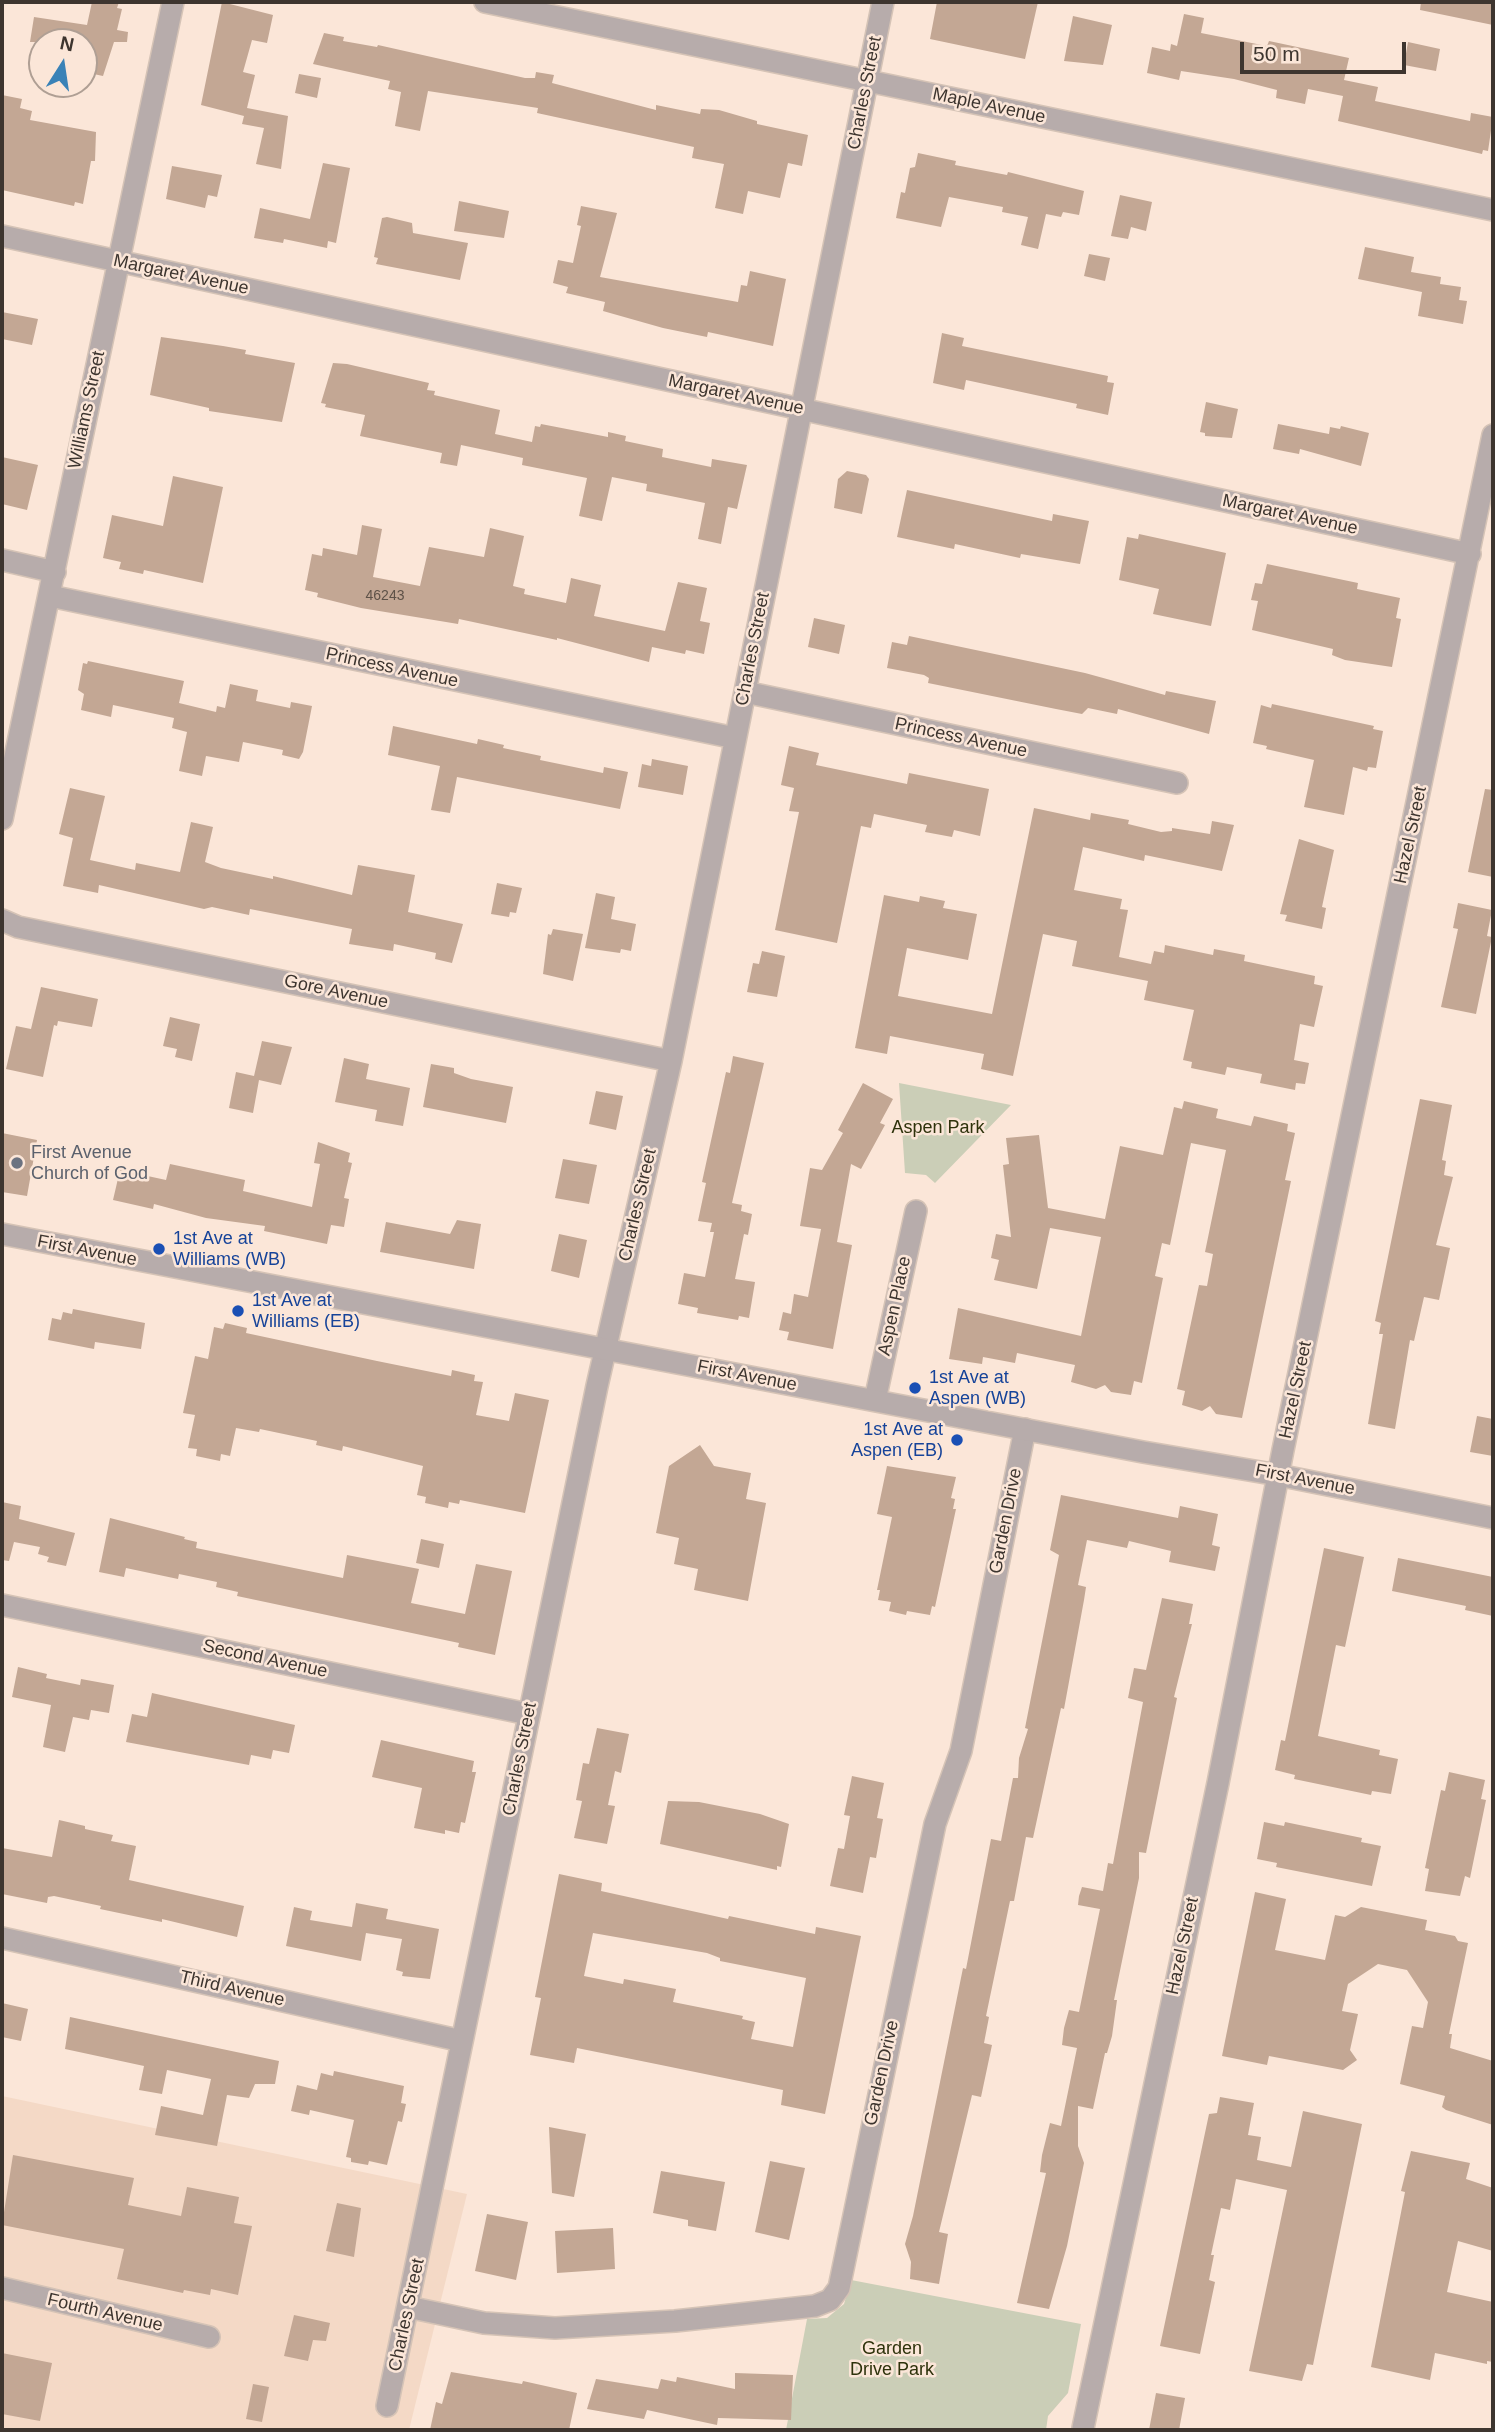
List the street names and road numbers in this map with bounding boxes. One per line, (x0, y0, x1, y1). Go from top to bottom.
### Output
street label: Charles Street (843, 34, 887, 152)
street label: Maple Avenue (931, 84, 1047, 128)
street label: Margaret Avenue (111, 250, 251, 300)
street label: Williams Street (64, 349, 110, 471)
street label: Margaret Avenue (666, 370, 806, 420)
street label: Margaret Avenue (1220, 490, 1360, 540)
street label: Charles Street (731, 590, 775, 708)
street label: Princess Avenue (324, 643, 460, 693)
street label: Princess Avenue (893, 713, 1029, 763)
street label: Hazel Street (1390, 784, 1432, 886)
street label: Gore Avenue (282, 970, 390, 1014)
street label: Charles Street (615, 1147, 661, 1263)
street label: First Avenue (36, 1231, 138, 1271)
street label: Aspen Place (874, 1254, 916, 1358)
street label: Hazel Street (1275, 1339, 1317, 1441)
street label: First Avenue (696, 1356, 798, 1396)
street label: First Avenue (1254, 1460, 1356, 1500)
street label: Garden Drive (985, 1466, 1027, 1576)
street label: Second Avenue (201, 1635, 329, 1683)
street label: Charles Street (498, 1700, 542, 1818)
street label: Hazel Street (1162, 1895, 1204, 1997)
street label: Third Avenue (178, 1966, 286, 2012)
street label: Garden Drive (860, 2018, 904, 2128)
street label: Charles Street (384, 2256, 430, 2374)
street label: Fourth Avenue (45, 2289, 165, 2337)

